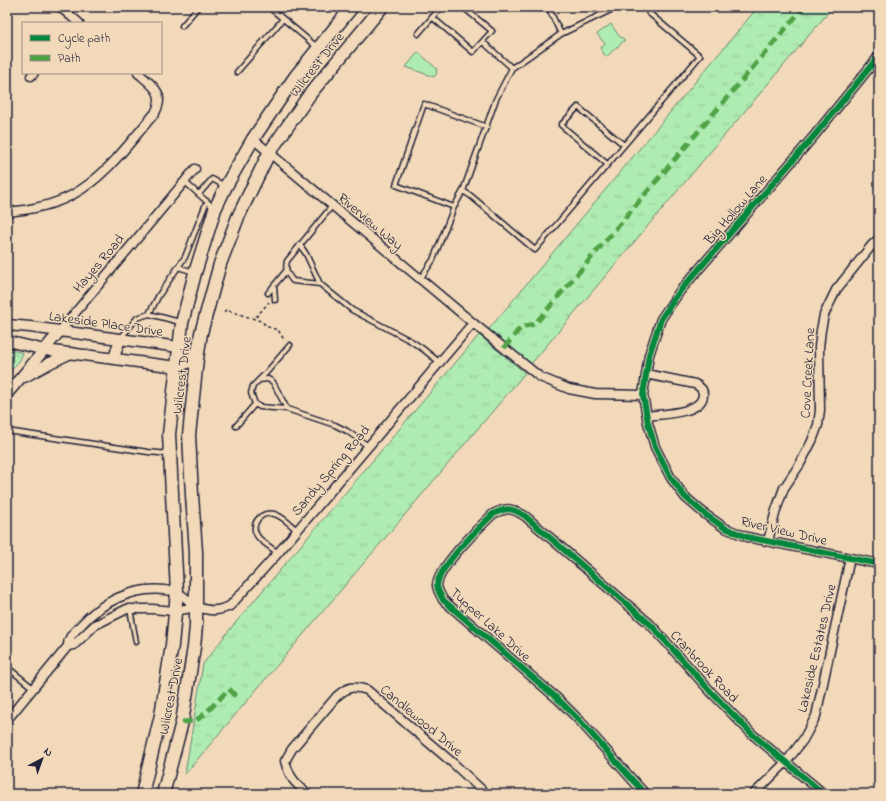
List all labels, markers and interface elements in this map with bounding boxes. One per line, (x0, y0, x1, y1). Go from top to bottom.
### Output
legend (22, 22, 162, 74)
street label: Wilcrest Drive (285, 28, 350, 102)
text: Cycle path (58, 30, 110, 49)
text: Path (58, 50, 81, 68)
street label: Big Hollow Lane (699, 170, 774, 251)
street label: Riverview Way (332, 188, 408, 257)
street label: Hayes Road (68, 230, 131, 298)
street label: Lakeside Place Drive (47, 306, 165, 343)
street label: Cove Creek Lane (796, 327, 821, 419)
street label: Wilcrest Drive (167, 335, 198, 415)
street label: Sandy Spring Road (287, 421, 376, 522)
street label: River View Drive (738, 511, 830, 552)
street label: Lakeside Estates Drive (792, 581, 843, 715)
street label: Tupper Lake Drive (445, 583, 536, 668)
street label: Cranbrook Road (665, 626, 743, 708)
street label: Wilcrest Drive (154, 655, 189, 736)
street label: Candlewood Drive (375, 680, 468, 763)
north arrow (22, 739, 62, 779)
text: N (40, 744, 56, 761)

